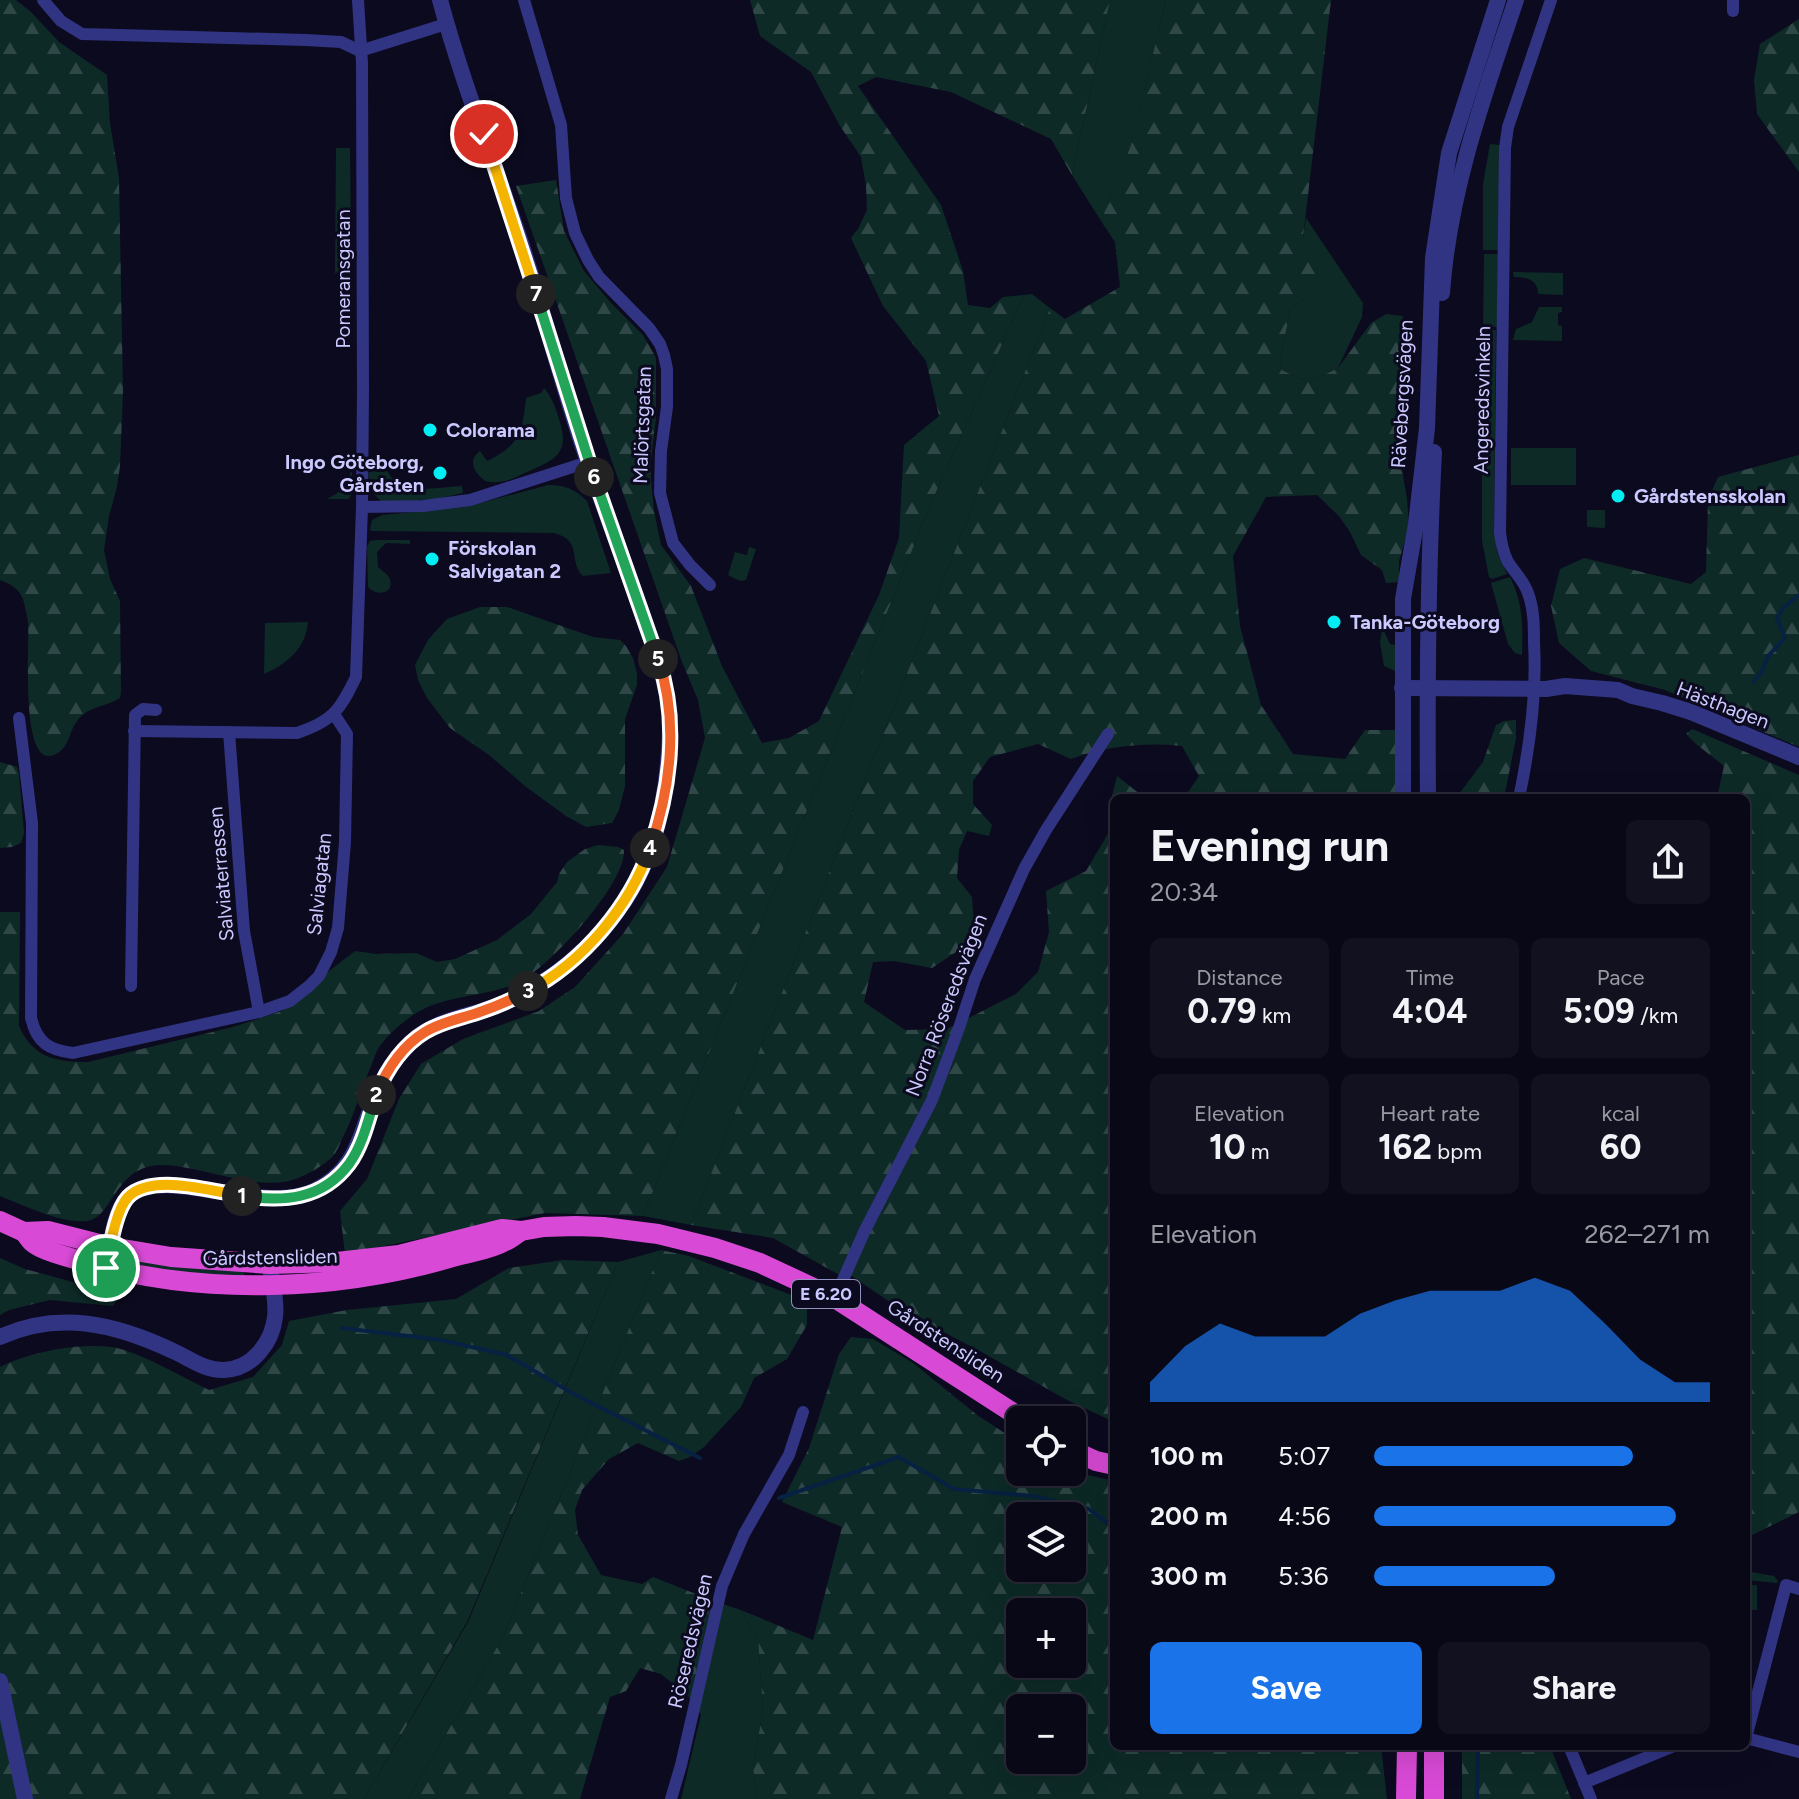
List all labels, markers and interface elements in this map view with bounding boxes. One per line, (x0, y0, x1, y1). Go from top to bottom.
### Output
pin (450, 100, 518, 168)
icon: check (462, 112, 506, 156)
street label: Pomeransgatan (331, 209, 355, 349)
pin: 7 (516, 274, 556, 314)
text: 7 (530, 280, 542, 307)
street label: Rävebergsvägen (1386, 319, 1418, 469)
street label: Angeredsvinkeln (1469, 326, 1495, 474)
street label: Malörtsgatan (628, 366, 656, 484)
place label: Colorama (446, 418, 535, 442)
marker: Colorama (421, 421, 439, 439)
place label: Ingo Göteborg, Gårdsten (285, 450, 424, 497)
pin: 6 (574, 457, 614, 497)
text: 6 (588, 463, 600, 490)
marker: Ingo Göteborg, Gårdsten (431, 464, 449, 482)
place label: Gårdstensskolan (1634, 484, 1786, 508)
marker: Gårdstensskolan (1609, 487, 1627, 505)
place label: Förskolan Salvigatan 2 (448, 536, 561, 583)
marker: Förskolan Salvigatan 2 (423, 550, 441, 568)
place label: Tanka-Göteborg (1350, 610, 1500, 634)
marker: Tanka-Göteborg (1325, 613, 1343, 631)
pin: 5 (638, 639, 678, 679)
text: 5 (652, 645, 664, 672)
street label: Hästhagen (1673, 676, 1773, 734)
street label: Salviaterrassen (203, 806, 239, 942)
text: Evening run (1150, 819, 1389, 872)
button: share (1626, 820, 1710, 904)
pin: 4 (630, 828, 670, 868)
street label: Salviagatan (302, 832, 336, 936)
text: 4 (643, 834, 657, 861)
text: 20:34 (1150, 876, 1218, 908)
street label: Norra Röseredsvägen (900, 910, 992, 1100)
text: Distance (1196, 964, 1282, 991)
text: Time (1406, 964, 1454, 991)
text: Pace (1597, 964, 1644, 991)
pin: 3 (508, 971, 548, 1011)
text: 3 (522, 977, 534, 1004)
text: 0.79 (1187, 991, 1256, 1032)
text: 4:04 (1392, 991, 1468, 1032)
text: 5:09 (1563, 991, 1635, 1032)
text: km (1256, 1002, 1291, 1029)
text: /km (1635, 1002, 1678, 1029)
pin: 2 (356, 1075, 396, 1115)
text: 2 (370, 1081, 382, 1108)
text: Elevation (1194, 1100, 1285, 1127)
text: Heart rate (1380, 1100, 1480, 1127)
text: kcal (1601, 1100, 1640, 1127)
text: 10 (1209, 1127, 1245, 1168)
text: 162 (1378, 1127, 1432, 1168)
text: 60 (1600, 1127, 1642, 1168)
text: m (1245, 1138, 1270, 1165)
text: bpm (1432, 1138, 1482, 1165)
pin: 1 (222, 1176, 262, 1216)
text: 1 (237, 1182, 247, 1209)
text: Elevation (1150, 1218, 1257, 1250)
text: 262–271 m (1584, 1218, 1710, 1250)
pin (72, 1234, 140, 1302)
street label: Gårdstensliden (202, 1244, 338, 1270)
icon: arrive (84, 1246, 128, 1290)
road number: E 6.20 (792, 1280, 860, 1308)
street label: Gårdstensliden (883, 1294, 1009, 1388)
map controls (1006, 1406, 1086, 1774)
button: locate (1006, 1406, 1086, 1486)
text: 100 m (1150, 1440, 1224, 1472)
text: 5:07 (1278, 1440, 1330, 1472)
text: 200 m (1150, 1500, 1228, 1532)
text: 4:56 (1278, 1500, 1330, 1532)
button: layers (1006, 1502, 1086, 1582)
text: 300 m (1150, 1560, 1227, 1592)
text: 5:36 (1278, 1560, 1328, 1592)
street label: Röseredsvägen (663, 1571, 717, 1711)
button: + (1006, 1598, 1086, 1678)
button: Save (1150, 1642, 1422, 1734)
button: Share (1438, 1642, 1710, 1734)
button: − (1006, 1694, 1086, 1774)

